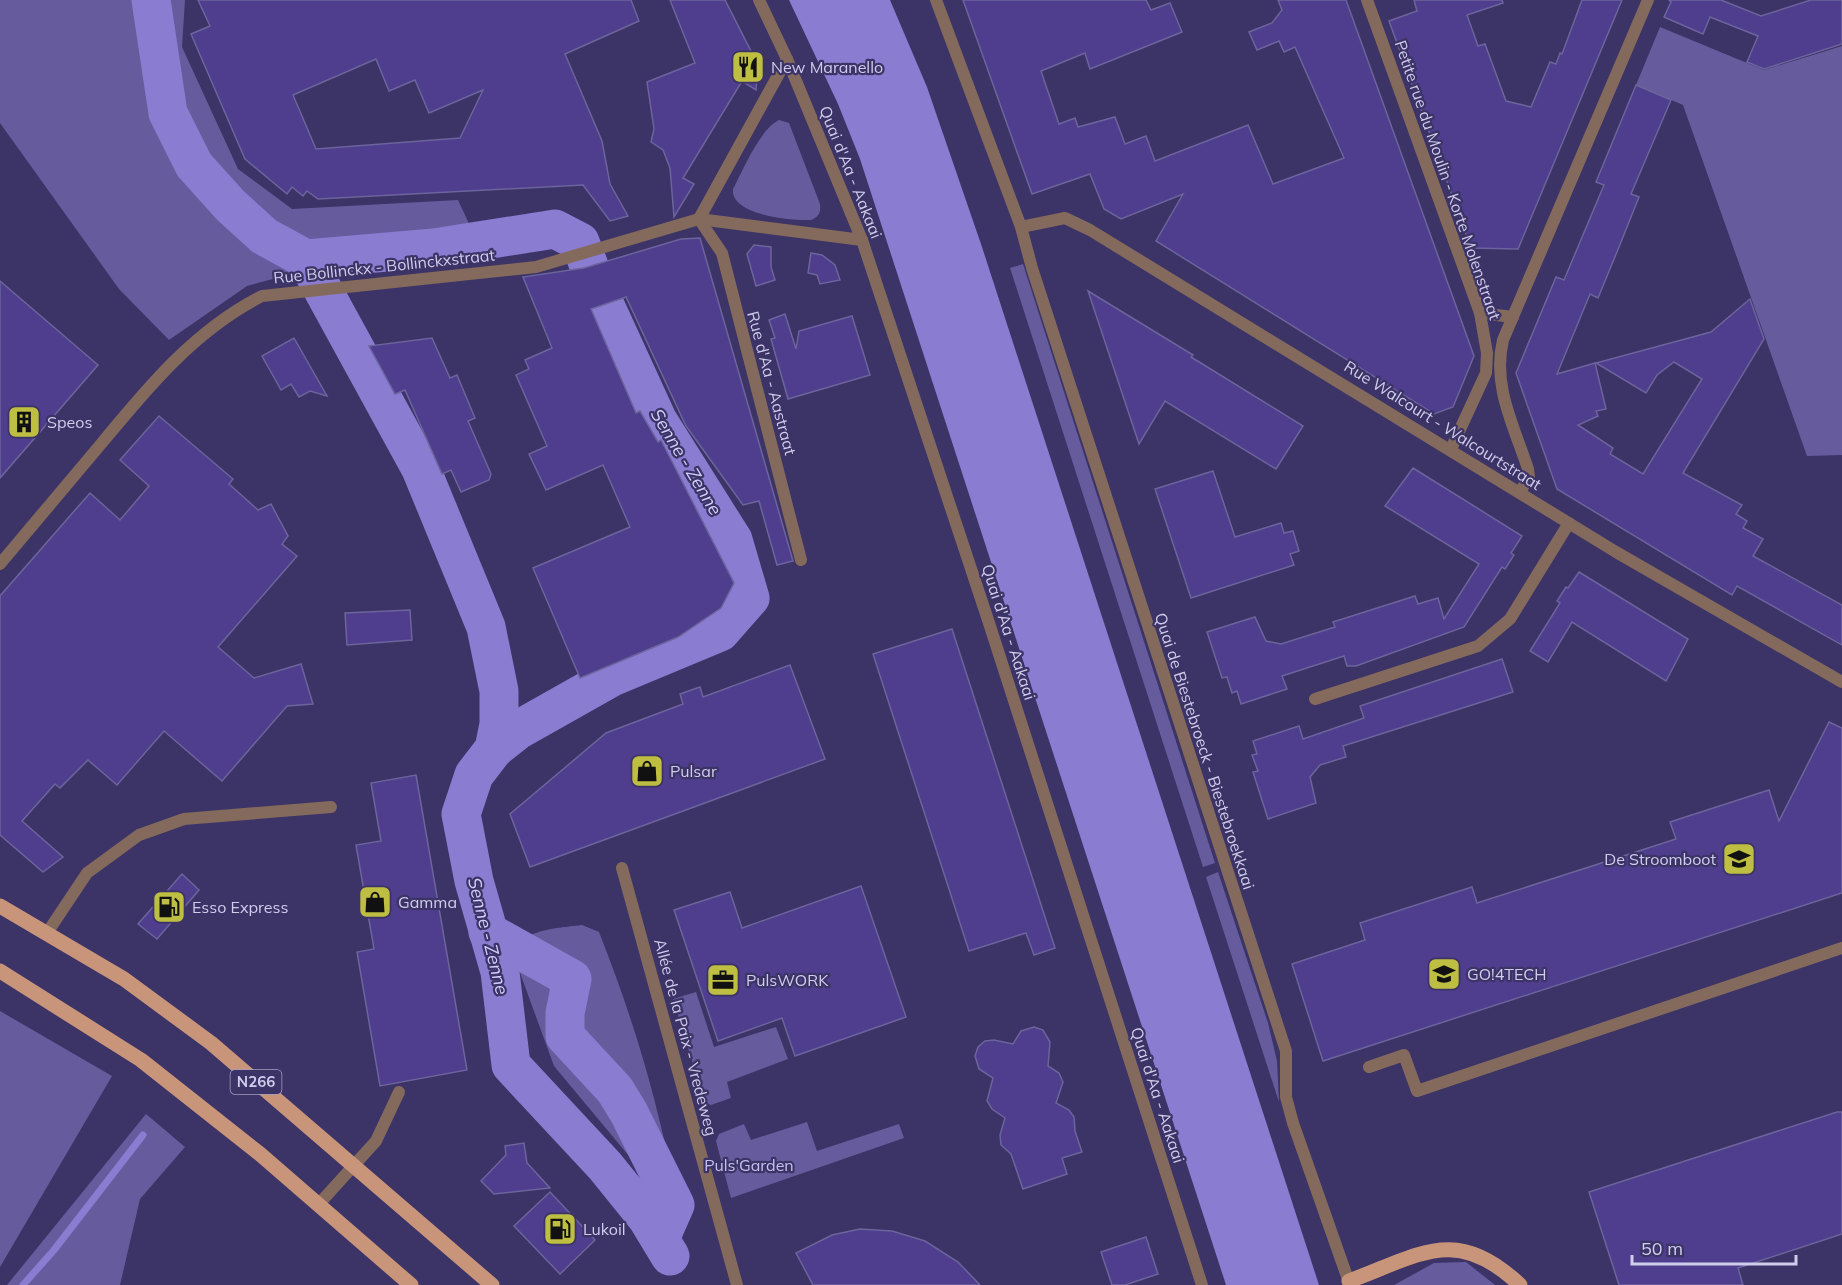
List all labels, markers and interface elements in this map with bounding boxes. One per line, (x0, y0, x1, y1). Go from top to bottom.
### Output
street label: Petite rue du Moulin - Korte Molenstraat (1391, 38, 1505, 323)
restaurant icon: New Maranello (730, 49, 766, 85)
place label: New Maranello (771, 57, 883, 77)
street label: Quai d'Aa - Aakaai (815, 103, 887, 241)
street label: Rue Bollinckx - Bollinckxstraat (272, 244, 496, 288)
street label: Rue d'Aa - Aastraat (743, 309, 801, 458)
street label: Rue Walcourt - Walcourtstraat (1341, 356, 1546, 494)
building icon: Speos (6, 404, 42, 440)
water label: Senne - Zenne (646, 404, 727, 519)
place label: Speos (47, 412, 92, 432)
street label: Quai d'Aa - Aakaai (978, 562, 1040, 702)
street label: Quai de Biestebroeck - Biestebroekkaai (1151, 610, 1259, 892)
shop icon: Pulsar (629, 753, 665, 789)
place label: Pulsar (670, 761, 717, 781)
school or university icon: De Stroomboot (1721, 841, 1757, 877)
place label: De Stroomboot (1604, 849, 1716, 869)
water label: Senne - Zenne (463, 875, 514, 997)
shop icon: Gamma (357, 884, 393, 920)
fuel station icon: Esso Express (151, 889, 187, 925)
place label: Gamma (398, 892, 457, 912)
place label: Esso Express (192, 897, 288, 917)
street label: Allée de la Paix - Vredeweg (650, 936, 722, 1138)
school or university icon: GO!4TECH (1426, 956, 1462, 992)
office icon: PulsWORK (705, 962, 741, 998)
place label: GO!4TECH (1467, 964, 1547, 984)
place label: PulsWORK (746, 970, 829, 990)
street label: Quai d'Aa - Aakaai (1127, 1025, 1189, 1165)
road number: N266 (230, 1070, 282, 1094)
park label: Puls'Garden (704, 1155, 794, 1175)
fuel station icon: Lukoil (542, 1211, 578, 1247)
place label: Lukoil (583, 1219, 626, 1239)
scale bar (1632, 1228, 1796, 1266)
text: 50 m (1641, 1237, 1683, 1260)

